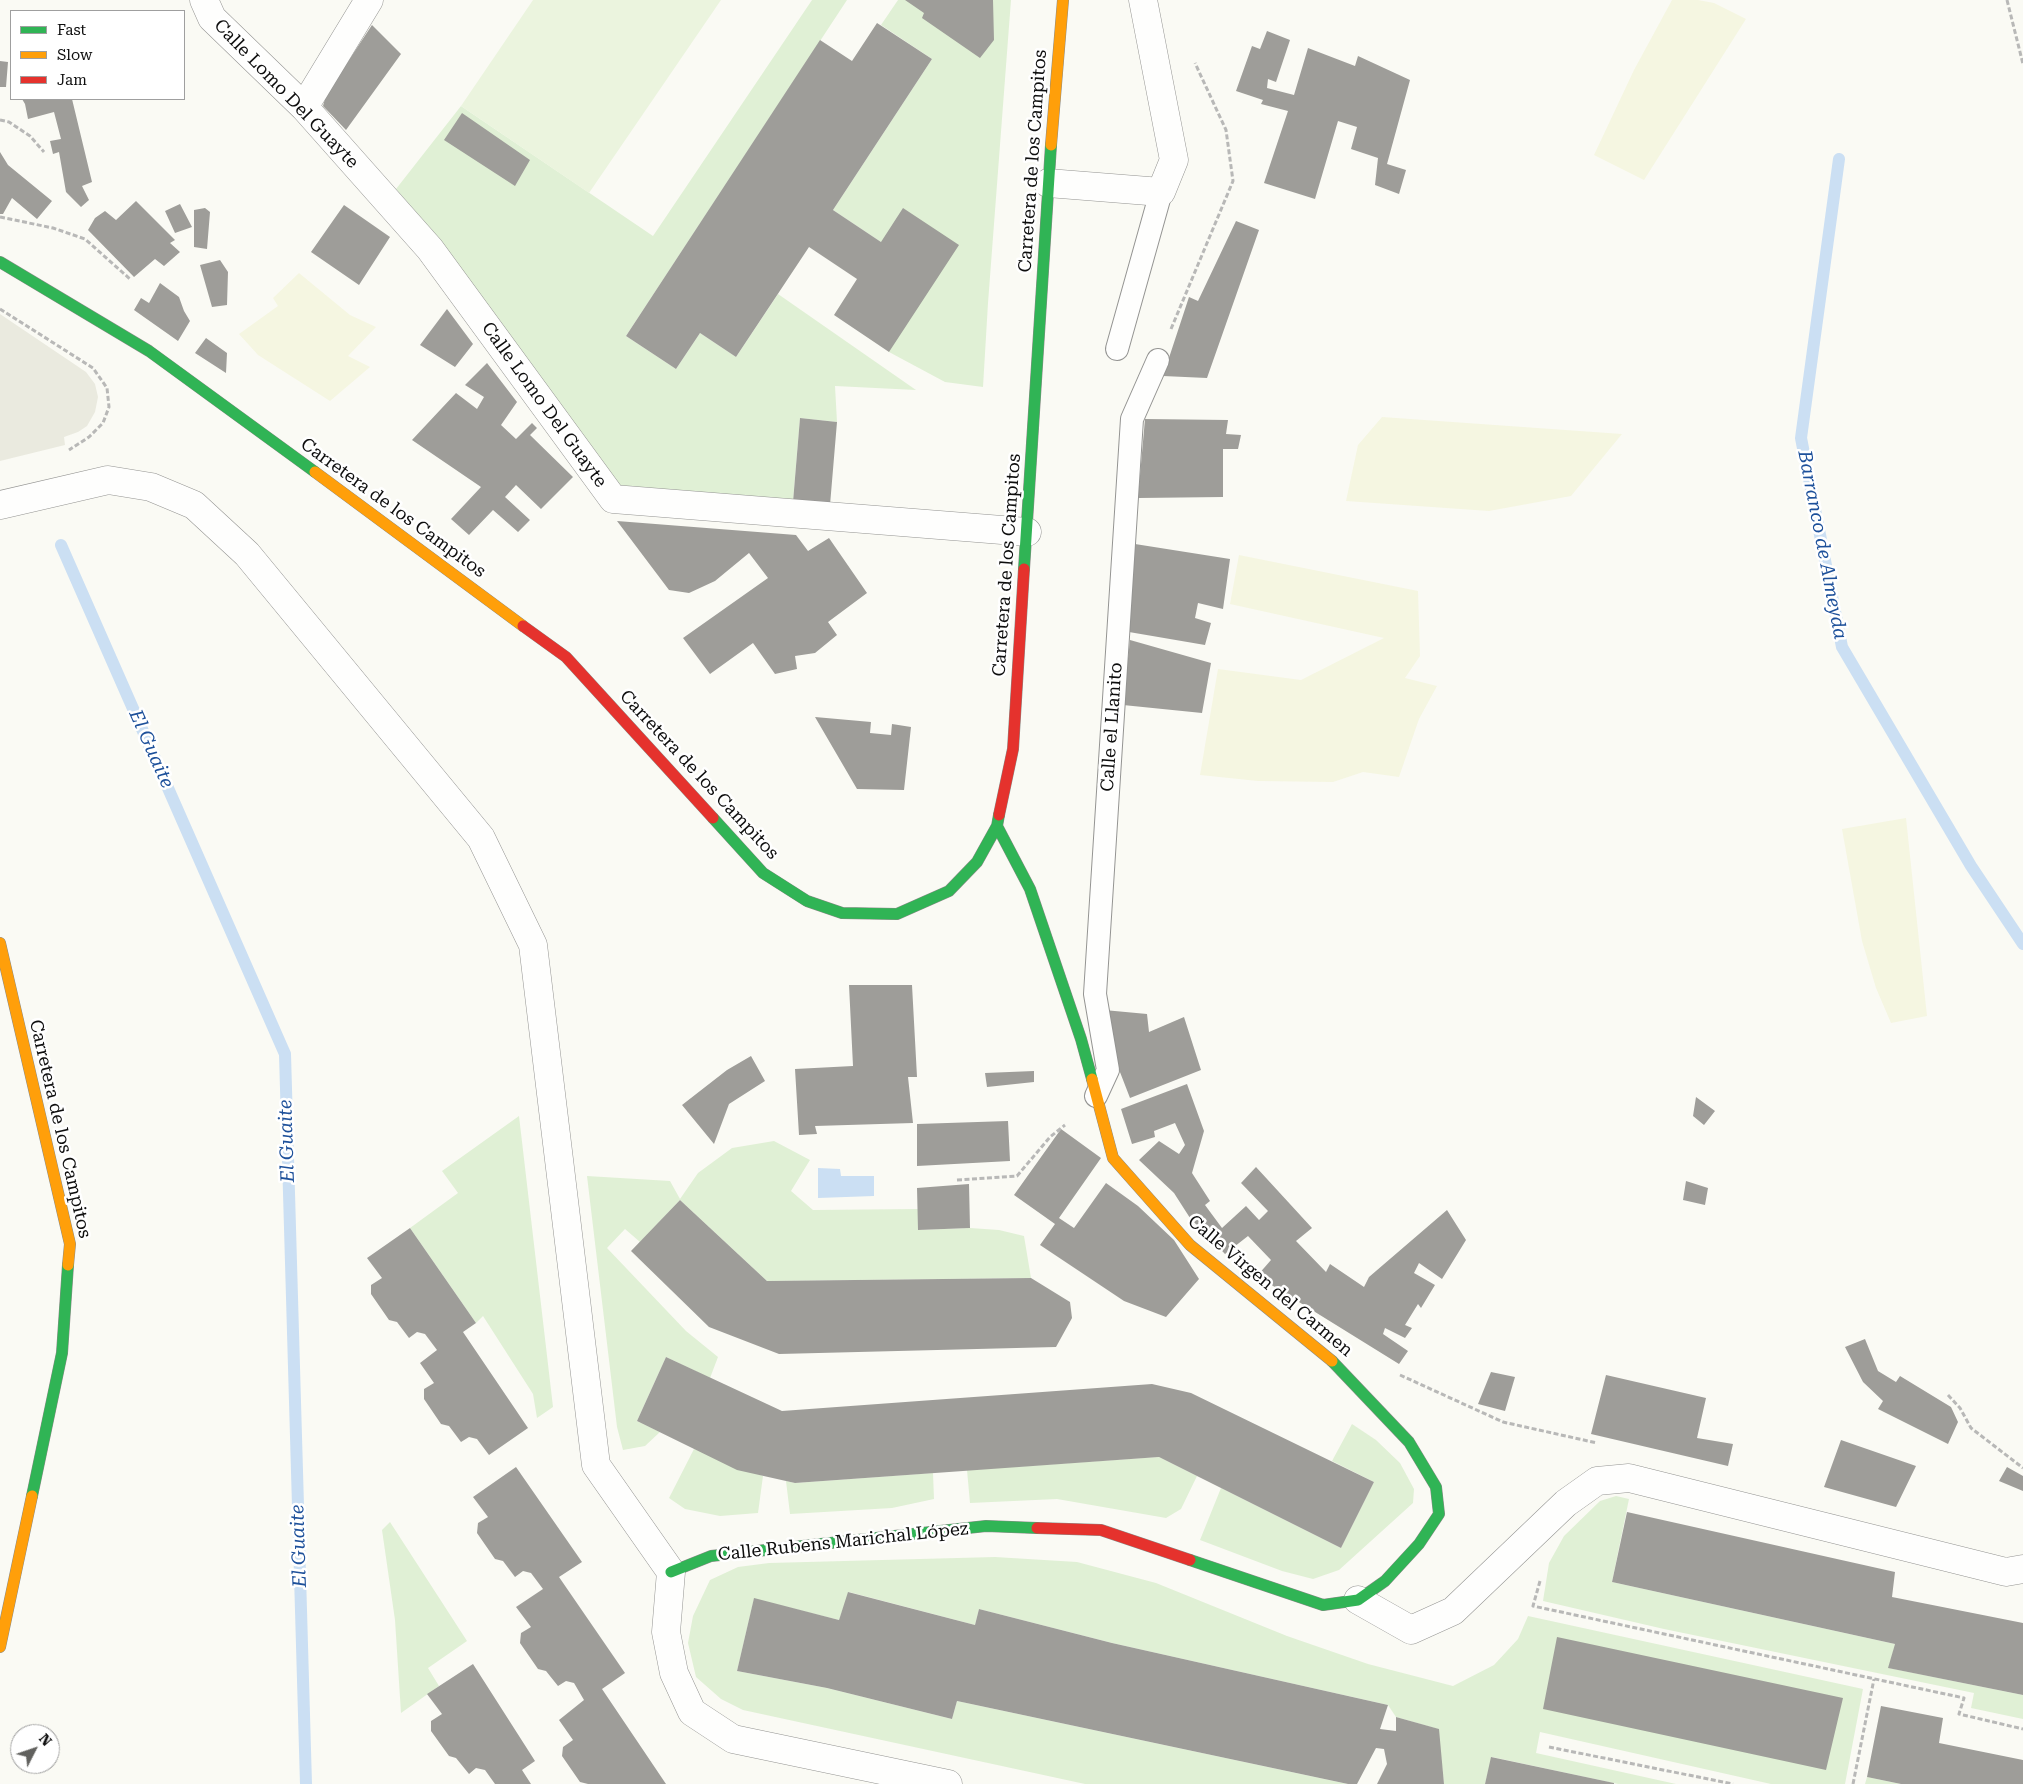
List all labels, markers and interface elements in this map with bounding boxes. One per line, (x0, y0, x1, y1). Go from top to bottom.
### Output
legend (10, 10, 185, 100)
street label: Calle Lomo Del Guayte (209, 15, 363, 173)
text: Fast (57, 21, 86, 39)
text: Slow (57, 46, 92, 64)
street label: Carretera de los Campitos (1014, 49, 1052, 273)
text: Jam (57, 71, 87, 89)
street label: Calle Lomo Del Guayte (477, 318, 611, 492)
street label: Carretera de los Campitos (296, 434, 490, 582)
water label: Barranco de Almeyda (1792, 449, 1852, 641)
street label: Carretera de los Campitos (988, 453, 1026, 677)
street label: Calle el Llanito (1097, 662, 1127, 792)
street label: Carretera de los Campitos (615, 686, 783, 864)
water label: El Guaite (124, 706, 178, 792)
street label: Carretera de los Campitos (24, 1018, 96, 1240)
water label: El Guaite (274, 1099, 300, 1183)
street label: Calle Virgen del Carmen (1183, 1211, 1357, 1361)
water label: El Guaite (286, 1504, 312, 1588)
street label: Calle Rubens Marichal López (717, 1518, 969, 1566)
north arrow (10, 1724, 60, 1774)
text: N (36, 1730, 55, 1749)

